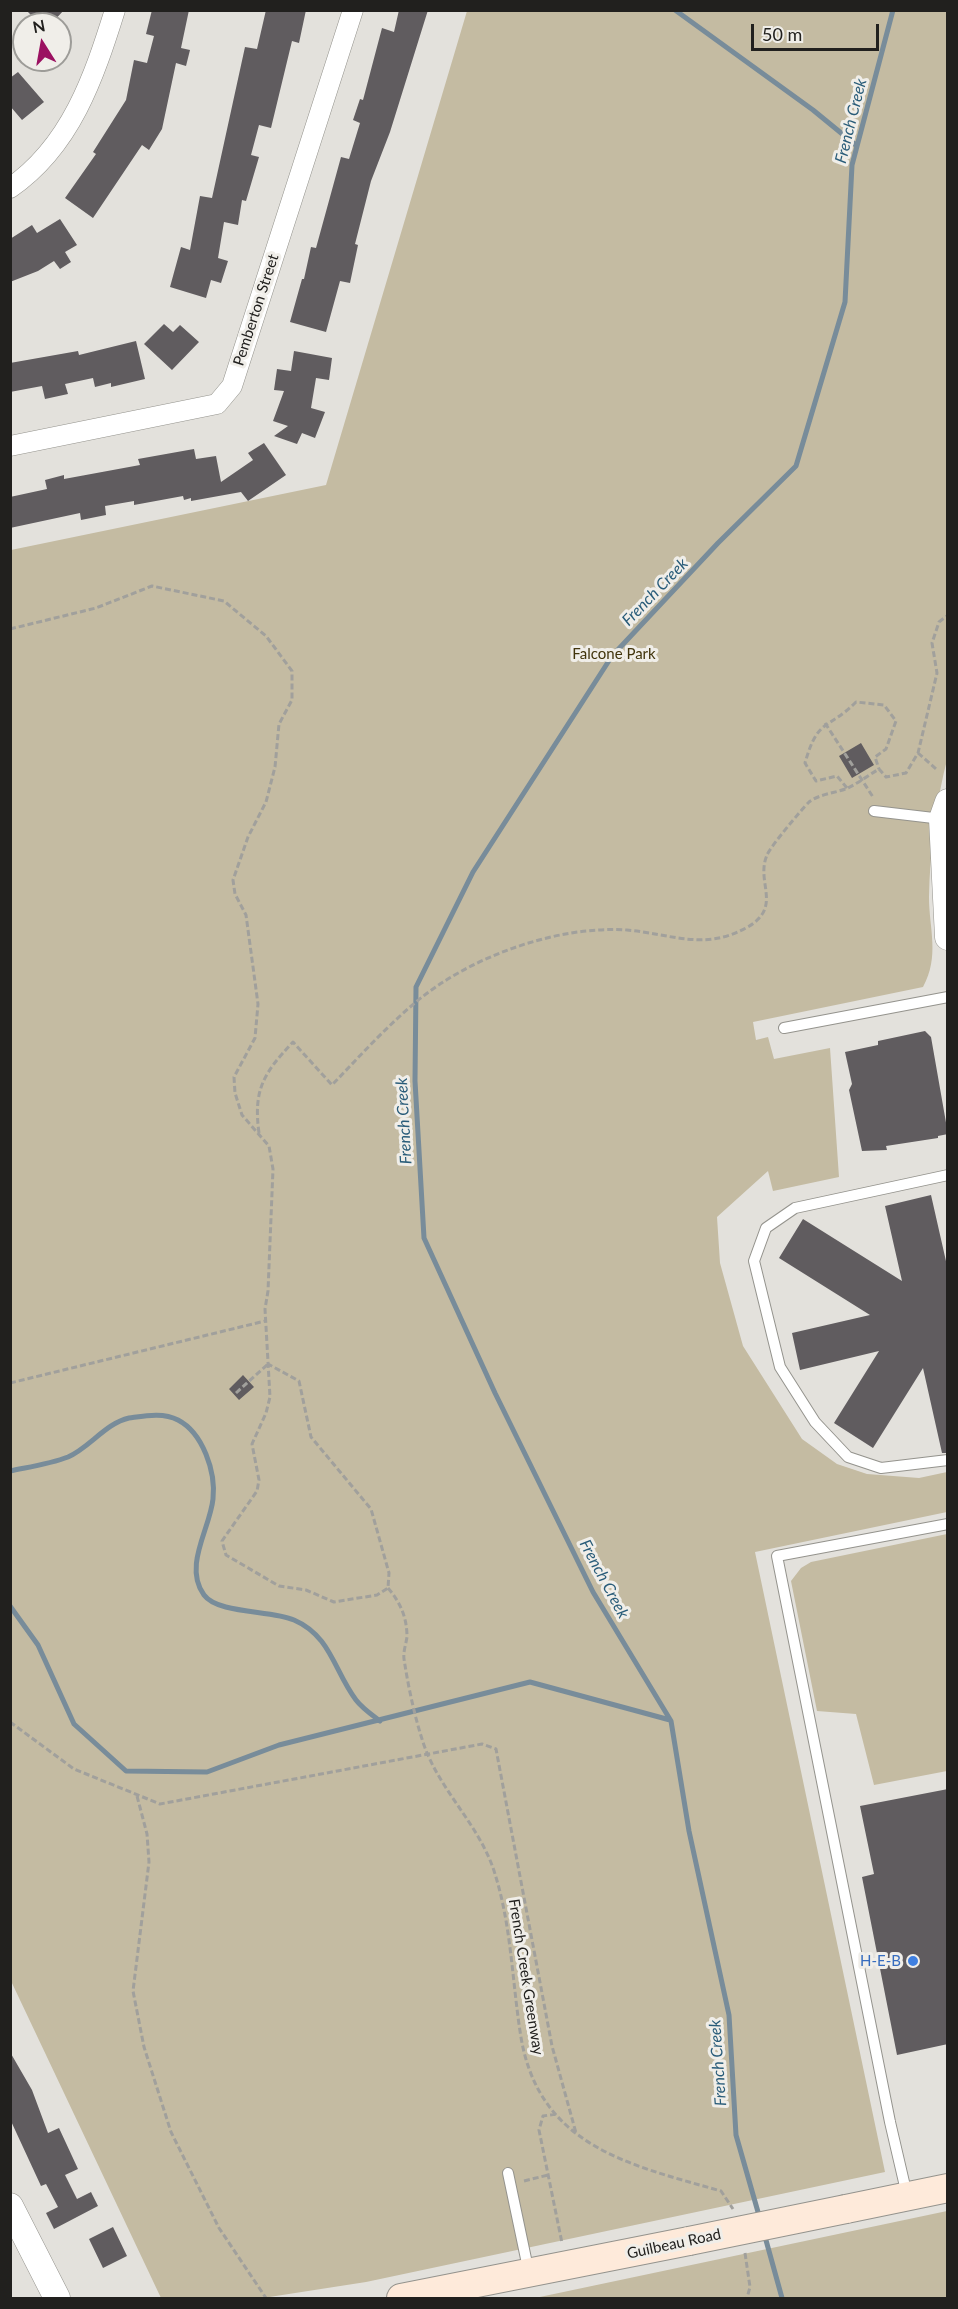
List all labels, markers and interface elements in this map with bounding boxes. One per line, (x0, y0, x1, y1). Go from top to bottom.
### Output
north arrow (12, 12, 72, 72)
scale bar (754, 12, 882, 50)
text: N (31, 15, 47, 36)
text: 50 m (762, 23, 802, 45)
water label: French Creek (831, 77, 871, 165)
street label: Pemberton Street (229, 252, 283, 368)
water label: French Creek (618, 554, 692, 630)
park label: Falcone Park (572, 645, 656, 663)
water label: French Creek (392, 1077, 416, 1165)
water label: French Creek (575, 1536, 633, 1622)
street label: French Creek Greenway (505, 1898, 547, 2056)
place label: H-E-B (860, 1952, 901, 1970)
marker: H-E-B (906, 1954, 920, 1968)
water label: French Creek (705, 2019, 731, 2107)
street label: Guilbeau Road (625, 2225, 723, 2263)

